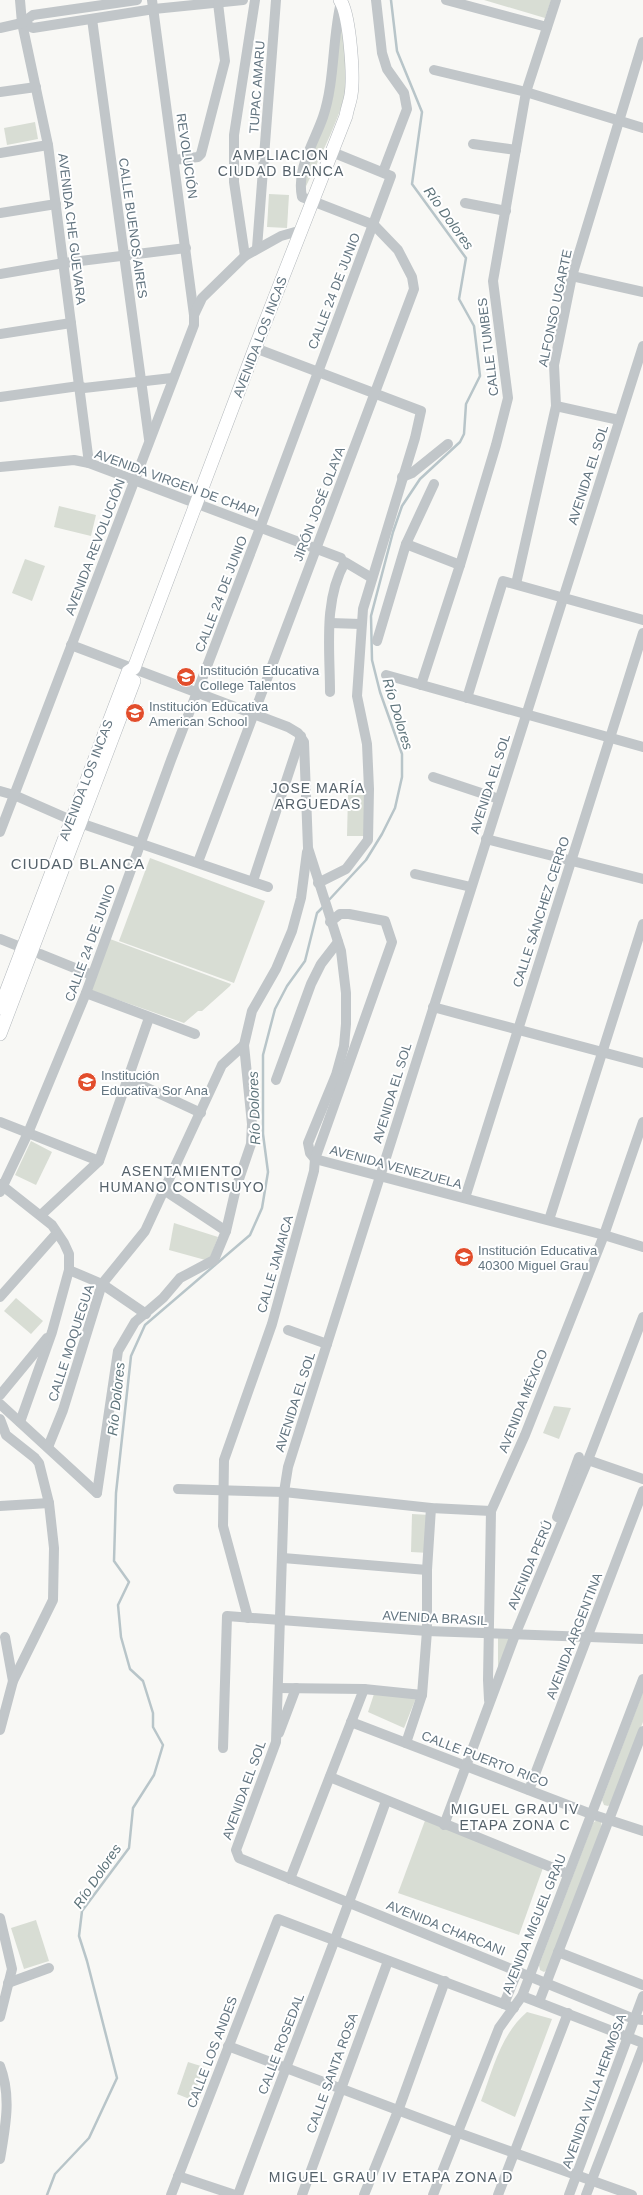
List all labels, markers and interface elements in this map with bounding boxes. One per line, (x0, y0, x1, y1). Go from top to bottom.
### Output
street label: TUPAC AMARU (246, 40, 268, 134)
street label: REVOLUCIÓN (174, 112, 200, 200)
district label: AMPLIACION CIUDAD BLANCA (218, 147, 344, 179)
street label: AVENIDA CHE GUEVARA (55, 152, 89, 306)
street label: CALLE BUENOS AIRES (116, 157, 150, 299)
water label: Río Dolores (421, 183, 477, 253)
street label: CALLE 24 DE JUNIO (305, 231, 363, 351)
street label: ALFONSO UGARTE (535, 248, 575, 368)
street label: AVENIDA LOS INCAS (230, 274, 290, 400)
street label: CALLE TUMBES (474, 297, 501, 397)
street label: AVENIDA EL SOL (565, 423, 611, 527)
street label: JIRÓN JOSÉ OLAYA (290, 444, 348, 563)
street label: AVENIDA VIRGEN DE CHAPI (93, 446, 261, 520)
street label: AVENIDA REVOLUCIÓN (62, 477, 128, 617)
street label: CALLE 24 DE JUNIO (192, 534, 250, 654)
place label: Institución Educativa College Talentos (200, 663, 320, 693)
school or university icon: Institución Educativa College Talentos (175, 666, 197, 688)
water label: Río Dolores (380, 676, 416, 752)
place label: Institución Educativa American School (149, 699, 269, 729)
school or university icon: Institución Educativa American School (124, 702, 146, 724)
street label: AVENIDA LOS INCAS (56, 717, 116, 843)
street label: AVENIDA EL SOL (467, 732, 513, 836)
district label: JOSE MARÍA ARGUEDAS (271, 780, 365, 812)
street label: CALLE SÁNCHEZ CERRO (510, 835, 572, 989)
district label: CIUDAD BLANCA (11, 855, 145, 872)
street label: CALLE 24 DE JUNIO (62, 882, 118, 1004)
street label: AVENIDA EL SOL (370, 1041, 414, 1145)
place label: Institución Educativa Sor Ana (101, 1068, 209, 1098)
school or university icon: Institución Educativa Sor Ana (76, 1071, 98, 1093)
water label: Río Dolores (245, 1071, 263, 1145)
street label: AVENIDA VENEZUELA (328, 1142, 464, 1192)
district label: ASENTAMIENTO HUMANO CONTISUYO (99, 1163, 265, 1195)
street label: CALLE JAMAICA (254, 1213, 296, 1315)
place label: Institución Educativa 40300 Miguel Grau (478, 1243, 598, 1273)
school or university icon: Institución Educativa 40300 Miguel Grau (453, 1246, 475, 1268)
street label: CALLE MOQUEGUA (45, 1282, 97, 1403)
street label: AVENIDA MÉXICO (495, 1347, 551, 1455)
street label: AVENIDA EL SOL (272, 1350, 318, 1454)
water label: Río Dolores (104, 1361, 128, 1437)
street label: AVENIDA PERÚ (505, 1518, 555, 1612)
street label: AVENIDA ARGENTINA (543, 1570, 605, 1701)
street label: AVENIDA BRASIL (382, 1608, 488, 1628)
street label: CALLE PUERTO RICO (419, 1728, 551, 1790)
street label: AVENIDA EL SOL (219, 1739, 269, 1841)
district label: MIGUEL GRAU IV ETAPA ZONA C (451, 1801, 579, 1833)
water label: Río Dolores (70, 1841, 124, 1911)
street label: AVENIDA MIGUEL GRAU (499, 1852, 569, 1996)
street label: AVENIDA CHARCANI (384, 1897, 508, 1959)
street label: CALLE ROSEDAL (255, 1991, 307, 2097)
street label: CALLE LOS ANDES (184, 1994, 240, 2110)
street label: CALLE SANTA ROSA (303, 2010, 361, 2135)
street label: AVENIDA VILLA HERMOSA (559, 2012, 629, 2170)
district label: MIGUEL GRAU IV ETAPA ZONA D (269, 2169, 513, 2185)

